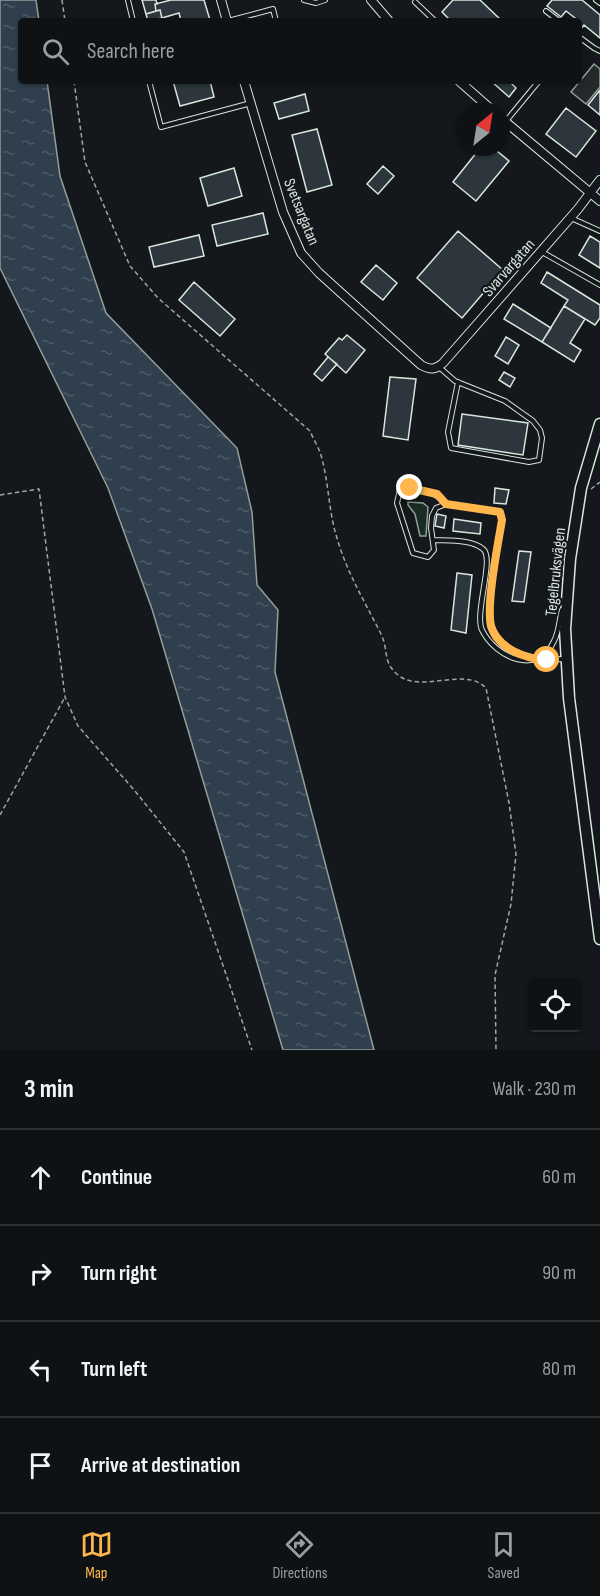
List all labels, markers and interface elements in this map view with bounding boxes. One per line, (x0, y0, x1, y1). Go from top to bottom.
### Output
search box (18, 18, 582, 84)
icon: search (39, 35, 72, 68)
text: Search here (87, 38, 174, 65)
north arrow (456, 102, 510, 156)
street label: Svetsargatan (279, 176, 323, 248)
street label: Svarvargatan (479, 235, 539, 301)
route end (396, 474, 422, 500)
street label: Tegelbruksvägen (542, 527, 570, 617)
route start (533, 646, 559, 672)
map controls (528, 978, 582, 1032)
button: locate (528, 978, 582, 1032)
text: 3 min (24, 1074, 74, 1105)
text: Walk · 230 m (493, 1077, 576, 1101)
icon: ahead (24, 1161, 57, 1194)
text: Continue (81, 1164, 152, 1191)
text: 60 m (542, 1165, 576, 1189)
icon: right (24, 1257, 57, 1290)
text: Turn right (81, 1260, 157, 1287)
text: 90 m (542, 1261, 576, 1285)
icon: left (24, 1353, 57, 1386)
text: Turn left (81, 1356, 147, 1383)
text: 80 m (542, 1357, 576, 1381)
icon: arrive (24, 1449, 57, 1482)
text: Arrive at destination (81, 1452, 240, 1479)
tab: Map (80, 1528, 113, 1583)
tab: Directions (272, 1528, 328, 1583)
tab: Saved (487, 1528, 520, 1583)

